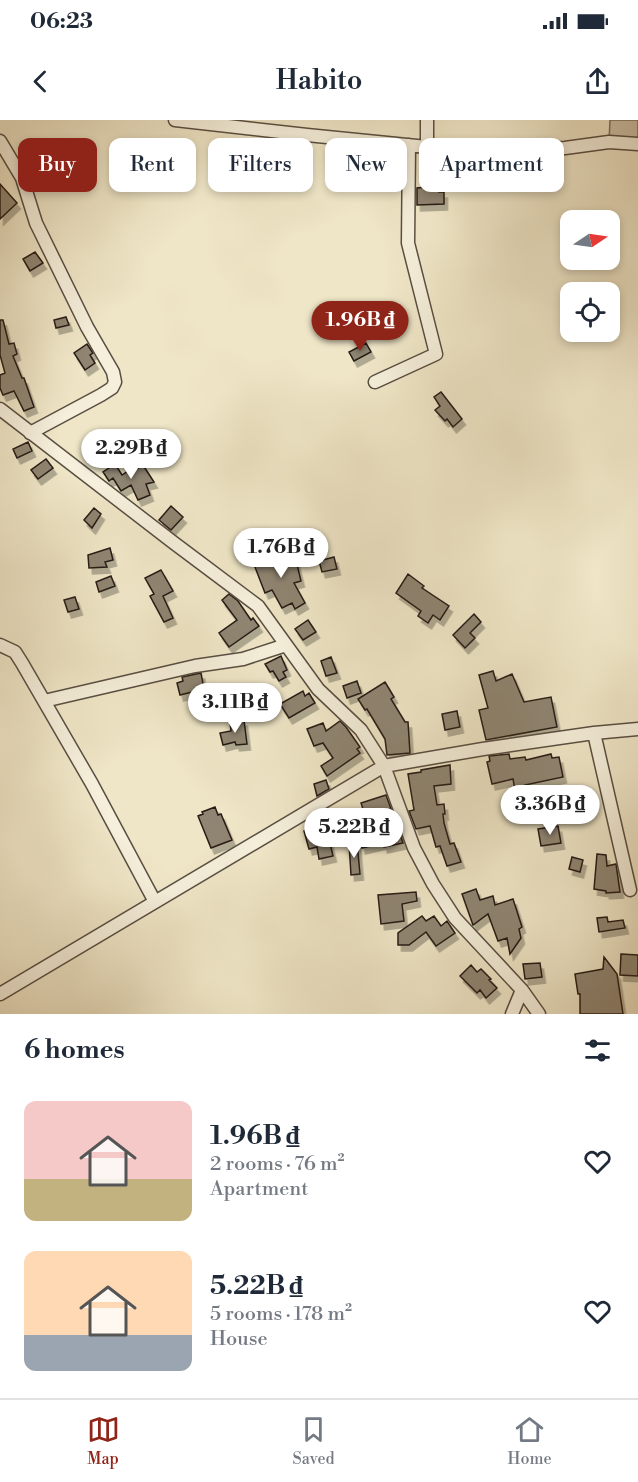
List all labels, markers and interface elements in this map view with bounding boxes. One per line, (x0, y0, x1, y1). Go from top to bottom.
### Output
text: 06:23 (30, 8, 93, 35)
text: Habito (276, 64, 362, 98)
icon: back (24, 65, 57, 98)
icon: share (581, 65, 614, 98)
chip: Buy (18, 138, 97, 192)
chip: Rent (109, 138, 196, 192)
chip: Filters (208, 138, 313, 192)
chip: New (325, 138, 407, 192)
chip: Apartment (419, 138, 564, 192)
north arrow (560, 210, 620, 270)
map controls (560, 210, 620, 342)
button: locate (560, 282, 620, 342)
pin: 1.96B ₫ (305, 301, 415, 352)
text: 1.96B ₫ (326, 308, 394, 333)
pin: 2.29B ₫ (76, 429, 186, 480)
text: 2.29B ₫ (95, 436, 167, 461)
pin: 1.76B ₫ (226, 528, 336, 579)
text: 1.76B ₫ (247, 535, 315, 560)
pin: 3.11B ₫ (180, 683, 290, 734)
text: 3.11B ₫ (202, 690, 268, 715)
pin: 3.36B ₫ (495, 785, 605, 836)
text: 3.36B ₫ (515, 792, 585, 817)
pin: 5.22B ₫ (299, 808, 409, 859)
text: 5.22B ₫ (318, 815, 390, 840)
text: 6 homes (24, 1034, 125, 1066)
icon: filters (581, 1034, 614, 1067)
text: 1.96B ₫ (210, 1120, 300, 1152)
icon: home (72, 1125, 144, 1197)
icon: heart (581, 1145, 614, 1178)
text: 2 rooms · 76 m² (210, 1152, 344, 1177)
text: Apartment (210, 1177, 308, 1202)
text: 5.22B ₫ (210, 1270, 303, 1302)
icon: home (72, 1275, 144, 1347)
icon: heart (581, 1295, 614, 1328)
text: 5 rooms · 178 m² (210, 1302, 352, 1327)
text: House (210, 1327, 268, 1352)
tab: Map (87, 1413, 120, 1469)
tab: Saved (293, 1413, 335, 1469)
tab: Home (508, 1413, 551, 1469)

